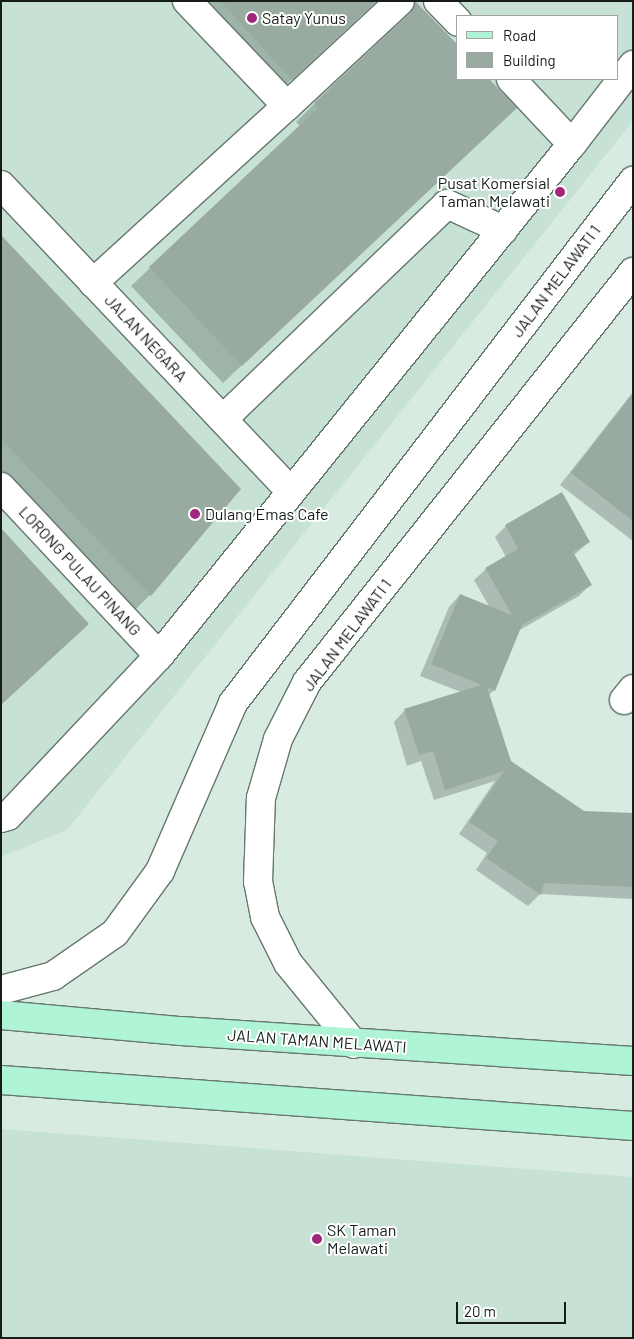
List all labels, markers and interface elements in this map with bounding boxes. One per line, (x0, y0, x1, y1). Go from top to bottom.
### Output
place label: Satay Yunus (262, 8, 346, 28)
marker: Satay Yunus (246, 12, 258, 24)
legend (456, 15, 619, 80)
text: Road (503, 26, 536, 44)
text: Building (503, 51, 556, 69)
place label: Pusat Komersial Taman Melawati (438, 173, 550, 211)
marker: Pusat Komersial Taman Melawati (554, 186, 566, 198)
street label: JALAN MELAWATI 1 (508, 221, 604, 341)
street label: JALAN NEGARA (101, 290, 191, 386)
street label: LORONG PULAU PINANG (15, 502, 145, 640)
place label: Dulang Emas Cafe (205, 504, 329, 524)
marker: Dulang Emas Cafe (189, 508, 201, 520)
street label: JALAN MELAWATI 1 (299, 575, 395, 695)
street label: JALAN TAMAN MELAWATI (227, 1025, 407, 1057)
place label: SK Taman Melawati (327, 1220, 396, 1258)
marker: SK Taman Melawati (311, 1233, 323, 1245)
scale bar (459, 1292, 569, 1324)
text: 20 m (464, 1302, 496, 1320)

